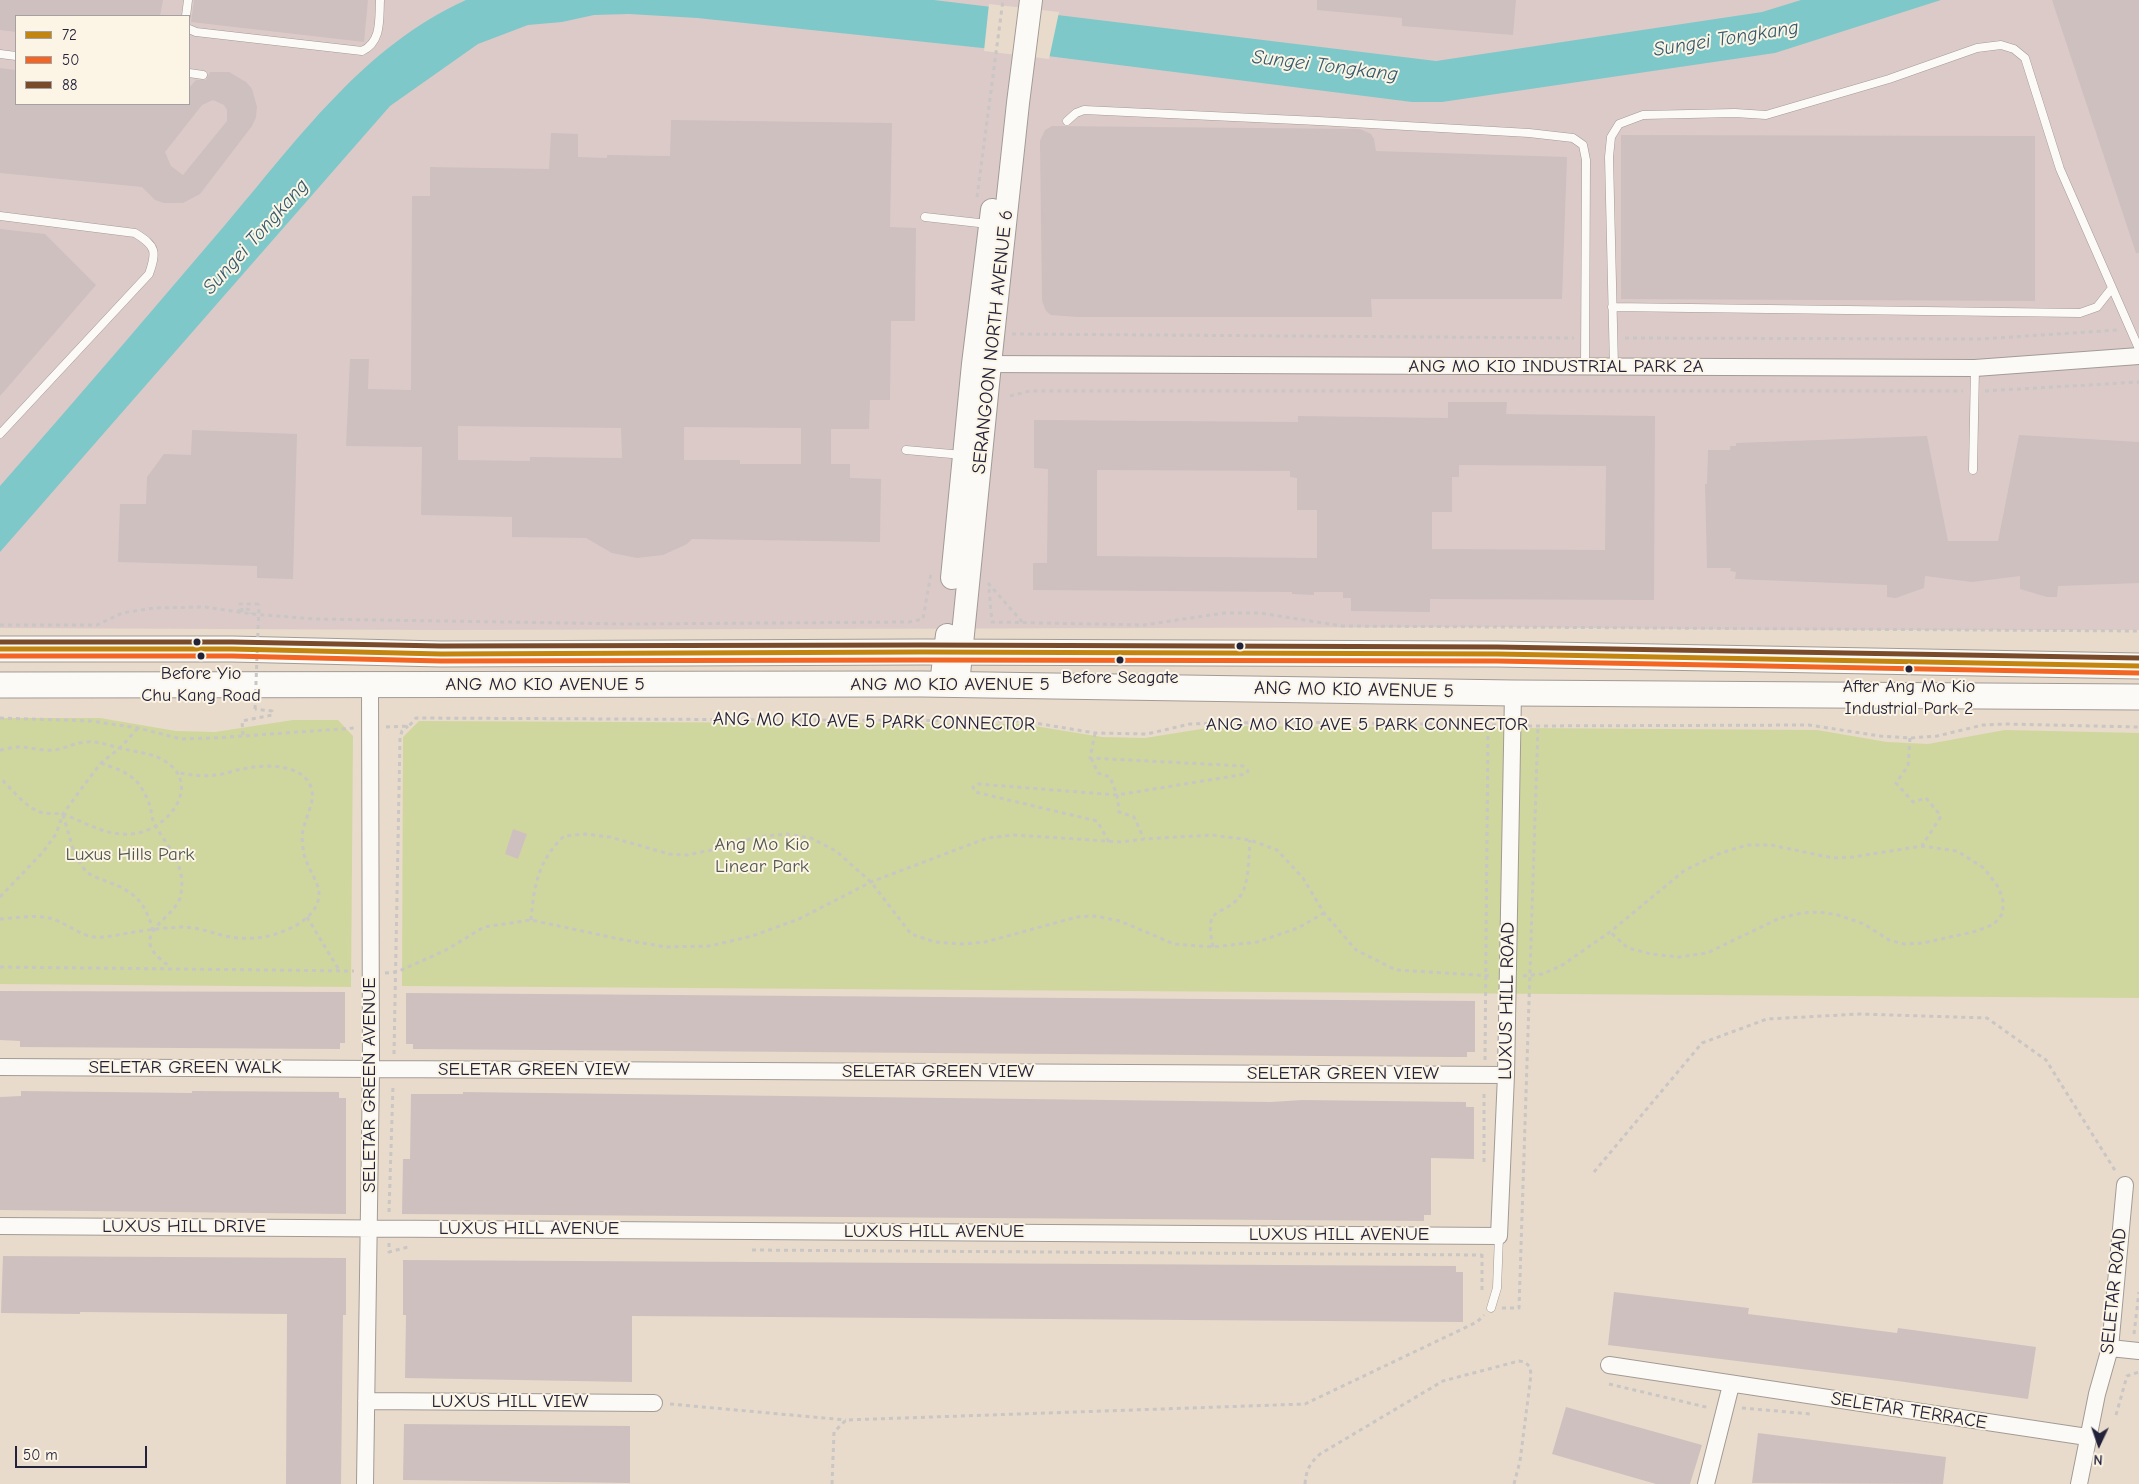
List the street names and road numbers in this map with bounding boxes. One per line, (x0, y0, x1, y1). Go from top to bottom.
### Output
street label: SERANGOON NORTH AVENUE 6 (968, 209, 1018, 475)
street label: ANG MO KIO INDUSTRIAL PARK 2A (1408, 356, 1704, 378)
street label: ANG MO KIO AVENUE 5 (445, 674, 645, 696)
street label: ANG MO KIO AVENUE 5 (850, 674, 1050, 696)
street label: ANG MO KIO AVENUE 5 (1254, 677, 1454, 703)
street label: ANG MO KIO AVE 5 PARK CONNECTOR (713, 708, 1035, 736)
street label: ANG MO KIO AVE 5 PARK CONNECTOR (1206, 714, 1528, 736)
street label: LUXUS HILL ROAD (1494, 922, 1520, 1080)
street label: SELETAR GREEN AVENUE (359, 977, 381, 1193)
street label: SELETAR GREEN WALK (88, 1057, 282, 1079)
street label: SELETAR GREEN VIEW (438, 1059, 630, 1081)
street label: SELETAR GREEN VIEW (842, 1061, 1034, 1083)
street label: SELETAR GREEN VIEW (1247, 1063, 1439, 1085)
street label: LUXUS HILL DRIVE (102, 1216, 266, 1238)
street label: LUXUS HILL AVENUE (439, 1218, 619, 1240)
street label: LUXUS HILL AVENUE (844, 1221, 1024, 1243)
street label: LUXUS HILL AVENUE (1249, 1224, 1429, 1246)
street label: SELETAR ROAD (2096, 1227, 2132, 1355)
street label: SELETAR TERRACE (1829, 1387, 1989, 1435)
street label: LUXUS HILL VIEW (431, 1391, 589, 1413)

